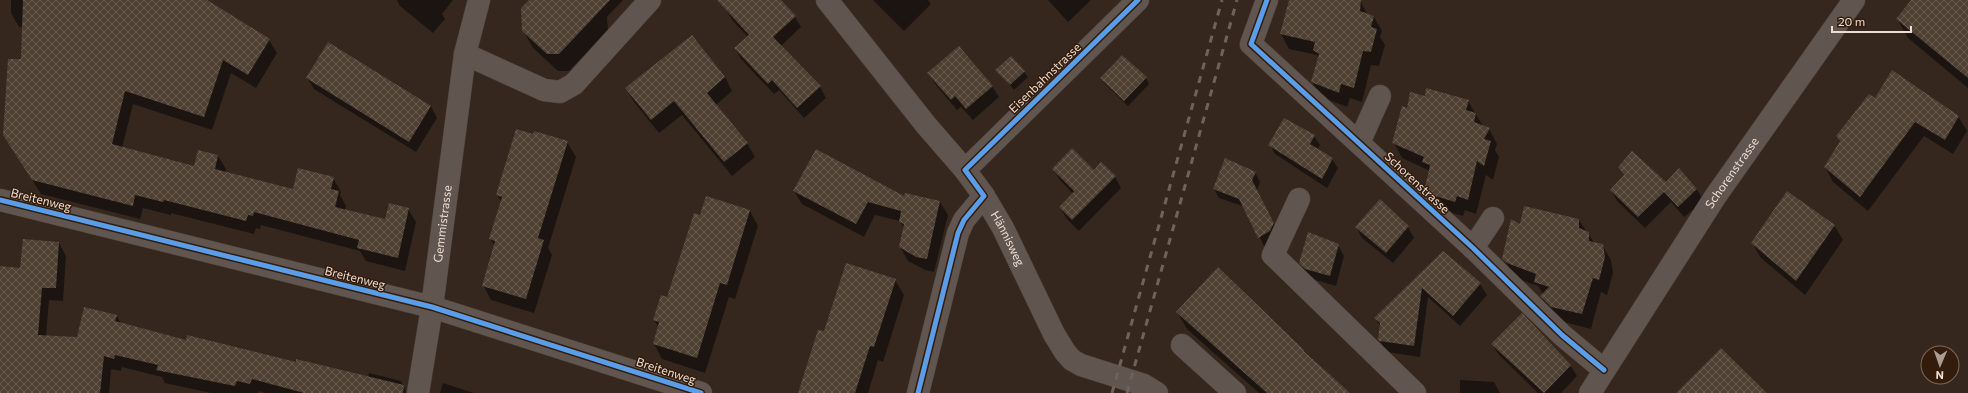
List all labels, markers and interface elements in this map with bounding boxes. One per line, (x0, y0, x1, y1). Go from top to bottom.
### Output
scale bar (1832, 8, 1911, 34)
text: 20 m (1838, 14, 1865, 28)
street label: Eisenbahnstrasse (1005, 39, 1083, 115)
street label: Schorenstrasse (1702, 134, 1761, 211)
street label: Schorenstrasse (1382, 149, 1453, 216)
street label: Gemmistrasse (430, 184, 454, 263)
street label: Breitenweg (10, 185, 73, 213)
street label: Hännisweg (989, 208, 1028, 268)
street label: Breitenweg (324, 263, 387, 291)
north arrow (1920, 345, 1960, 385)
street label: Breitenweg (635, 354, 698, 386)
text: N (1935, 369, 1944, 382)

